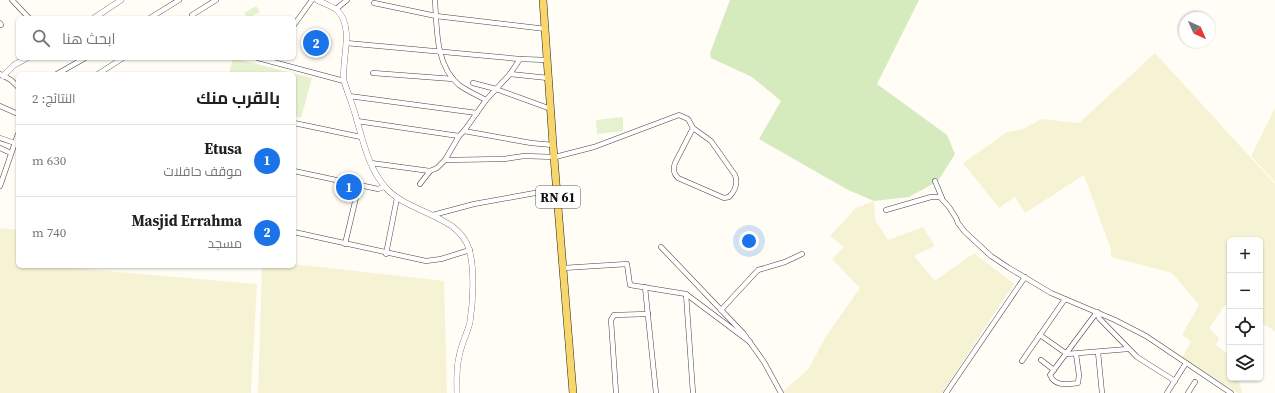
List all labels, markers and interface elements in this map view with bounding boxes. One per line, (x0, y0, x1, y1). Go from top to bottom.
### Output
north arrow (1179, 12, 1215, 48)
search box (16, 16, 296, 60)
icon: search (30, 27, 52, 49)
text: ابحث هنا (62, 28, 116, 49)
pin: 2 (303, 28, 329, 58)
text: بالقرب منك (196, 86, 280, 110)
text: النتائج: 2 (32, 90, 76, 107)
text: Etusa (204, 138, 242, 159)
text: 630 m (32, 152, 66, 169)
text: 1 (263, 152, 271, 169)
text: موقف حافلات (164, 163, 242, 180)
pin: 1 (336, 172, 362, 202)
road number: RN 61 (536, 186, 580, 208)
text: Masjid Errahma (131, 210, 242, 231)
text: 740 m (32, 224, 66, 241)
text: 2 (263, 224, 271, 241)
your location (739, 231, 759, 251)
text: مسجد (208, 235, 242, 252)
map controls (1227, 237, 1263, 381)
button: + (1227, 237, 1263, 273)
button: − (1227, 273, 1263, 309)
button: locate (1227, 309, 1263, 345)
button: layers (1227, 345, 1263, 381)

